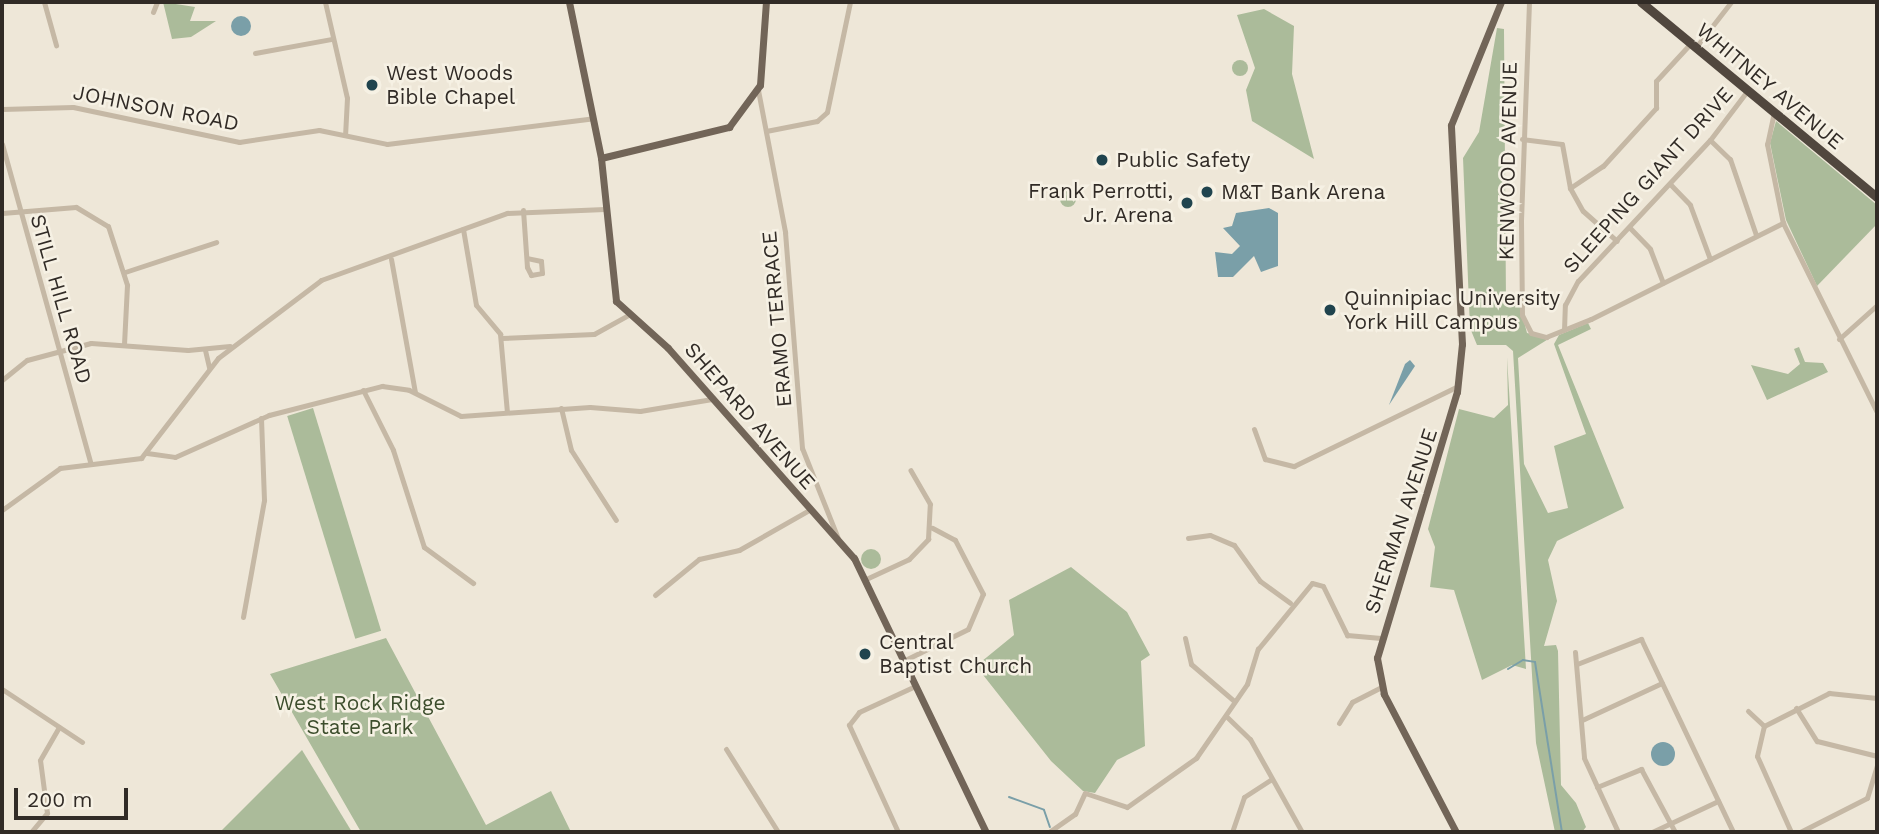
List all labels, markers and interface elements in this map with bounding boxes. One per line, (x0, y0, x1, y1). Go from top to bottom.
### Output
street label: WHITNEY AVENUE (1691, 17, 1849, 155)
place label: West Woods Bible Chapel (386, 60, 515, 110)
street label: KENWOOD AVENUE (1494, 61, 1522, 261)
marker: West Woods Bible Chapel (364, 77, 380, 93)
street label: JOHNSON ROAD (71, 80, 241, 136)
street label: SLEEPING GIANT DRIVE (1558, 81, 1738, 279)
place label: Public Safety (1116, 147, 1250, 173)
marker: Public Safety (1094, 152, 1110, 168)
place label: Frank Perrotti, Jr. Arena (1027, 178, 1173, 228)
place label: M&T Bank Arena (1221, 179, 1387, 205)
marker: M&T Bank Arena (1199, 184, 1215, 200)
marker: Frank Perrotti, Jr. Arena (1179, 195, 1195, 211)
street label: STILL HILL ROAD (25, 211, 97, 387)
street label: ERAMO TERRACE (757, 230, 797, 408)
place label: Quinnipiac University York Hill Campus (1344, 285, 1560, 335)
marker: Quinnipiac University York Hill Campus (1322, 302, 1338, 318)
street label: SHEPARD AVENUE (679, 337, 821, 495)
street label: SHERMAN AVENUE (1359, 425, 1443, 617)
place label: Central Baptist Church (879, 629, 1032, 679)
marker: Central Baptist Church (857, 646, 873, 662)
park label: West Rock Ridge State Park (274, 690, 446, 740)
scale bar (18, 774, 131, 818)
text: 200 m (27, 787, 93, 812)

